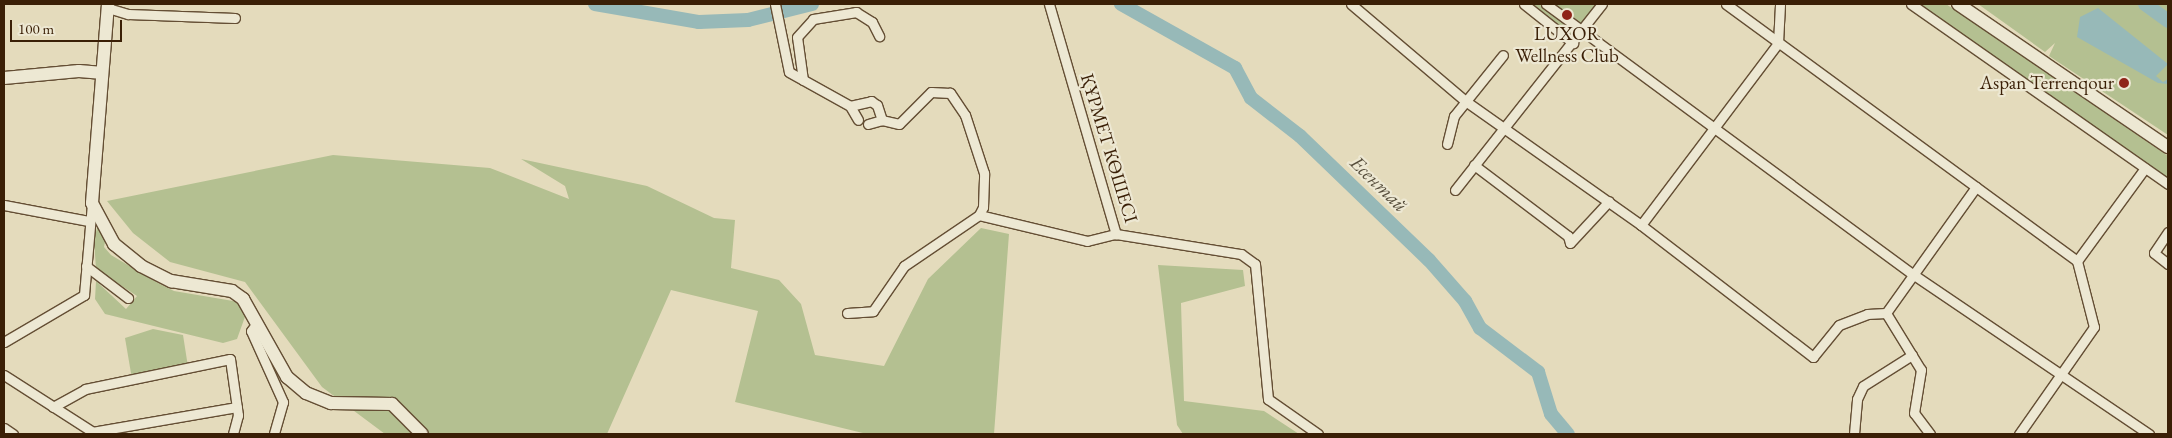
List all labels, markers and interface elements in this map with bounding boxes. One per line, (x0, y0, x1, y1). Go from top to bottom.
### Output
marker: LUXOR Wellness Club (1561, 9, 1573, 21)
scale bar (12, 10, 125, 42)
text: 100 m (18, 19, 54, 38)
place label: LUXOR Wellness Club (1515, 23, 1619, 67)
street label: ҚҰРМЕТ КӨШЕСІ (1075, 71, 1143, 225)
place label: Aspan Terrenqour (1980, 72, 2114, 94)
marker: Aspan Terrenqour (2118, 77, 2130, 89)
water label: Есентай (1345, 151, 1413, 217)

